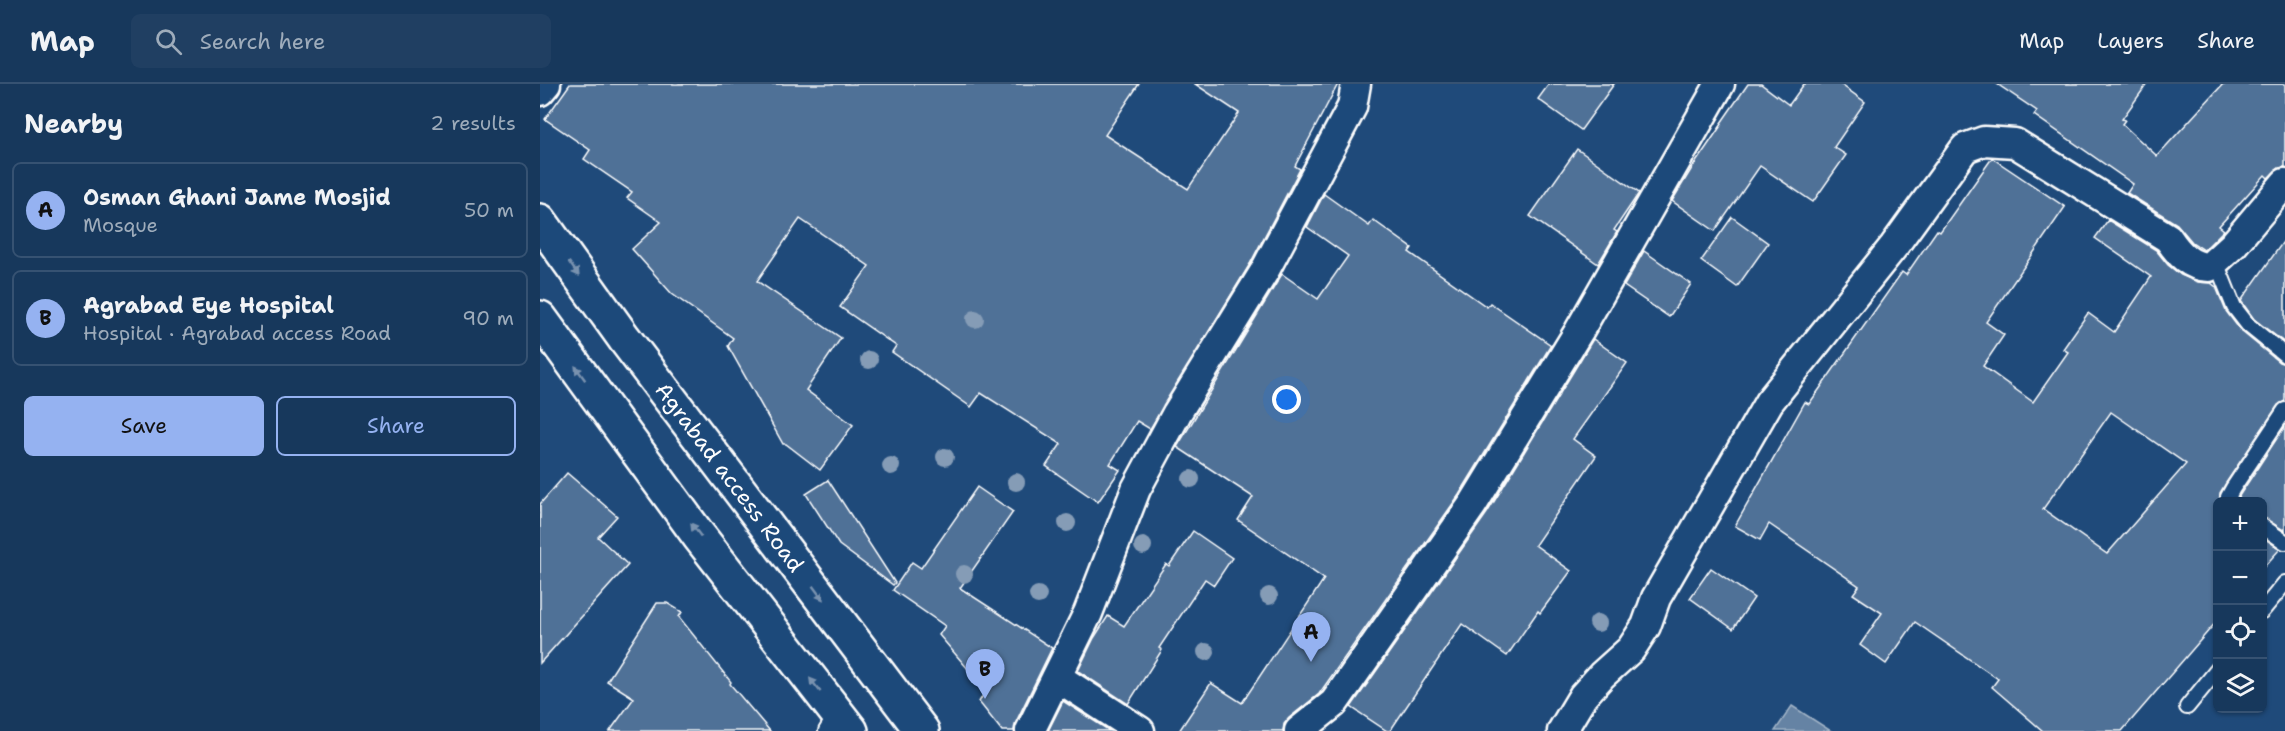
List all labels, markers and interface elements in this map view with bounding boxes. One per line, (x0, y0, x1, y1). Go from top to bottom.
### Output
search box (131, 14, 551, 68)
text: Map (30, 22, 95, 60)
icon: search (152, 25, 185, 58)
text: Search here (200, 27, 325, 56)
text: Map (2019, 27, 2064, 55)
text: Layers (2097, 27, 2164, 55)
text: Share (2197, 27, 2255, 55)
text: Nearby (24, 106, 123, 141)
text: 2 results (430, 110, 516, 136)
text: Osman Ghani Jame Mosjid (83, 183, 391, 212)
text: A (38, 197, 53, 223)
text: 50 m (464, 197, 514, 223)
text: Mosque (83, 212, 158, 238)
one-way arrow (568, 260, 580, 276)
text: Agrabad Eye Hospital (83, 291, 334, 320)
text: B (39, 305, 52, 331)
text: 90 m (462, 305, 514, 331)
text: Hospital · Agrabad access Road (83, 320, 391, 346)
one-way arrow (575, 366, 587, 381)
street label: Agrabad access Road (649, 376, 811, 578)
your location (1272, 385, 1301, 414)
button: Save (24, 396, 264, 456)
button: Share (276, 396, 516, 456)
map controls (2213, 497, 2267, 713)
button: + (2213, 497, 2267, 551)
one-way arrow (690, 523, 702, 538)
button: − (2213, 551, 2267, 605)
one-way arrow (811, 585, 823, 600)
button: locate (2213, 605, 2267, 659)
pin: A (1292, 612, 1330, 662)
pin: B (966, 650, 1004, 699)
button: layers (2213, 659, 2267, 713)
one-way arrow (809, 677, 821, 692)

